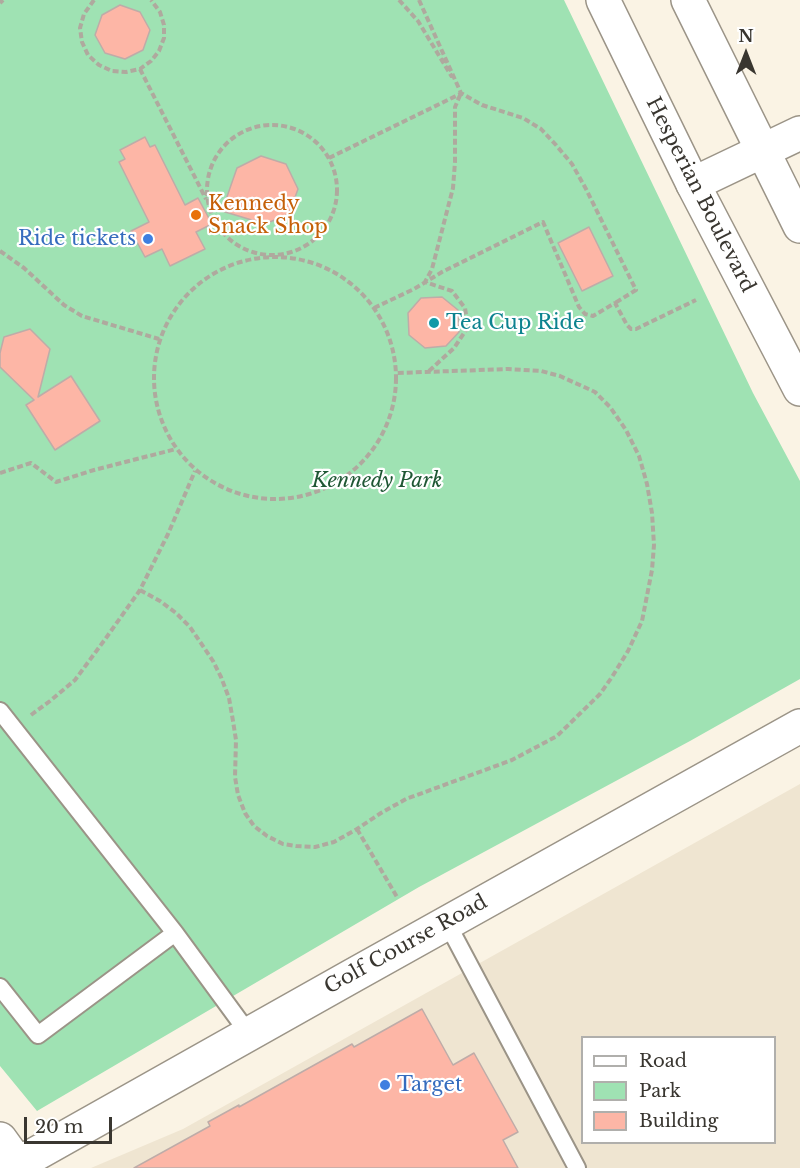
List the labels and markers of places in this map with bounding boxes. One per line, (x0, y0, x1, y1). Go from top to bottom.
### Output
place label: Kennedy Snack Shop (208, 192, 328, 239)
marker: Kennedy Snack Shop (189, 208, 203, 222)
place label: Ride tickets (18, 227, 136, 251)
marker: Ride tickets (141, 232, 155, 246)
place label: Tea Cup Ride (446, 311, 584, 335)
marker: Tea Cup Ride (427, 316, 441, 330)
place label: Target (397, 1073, 462, 1097)
marker: Target (378, 1078, 392, 1092)

